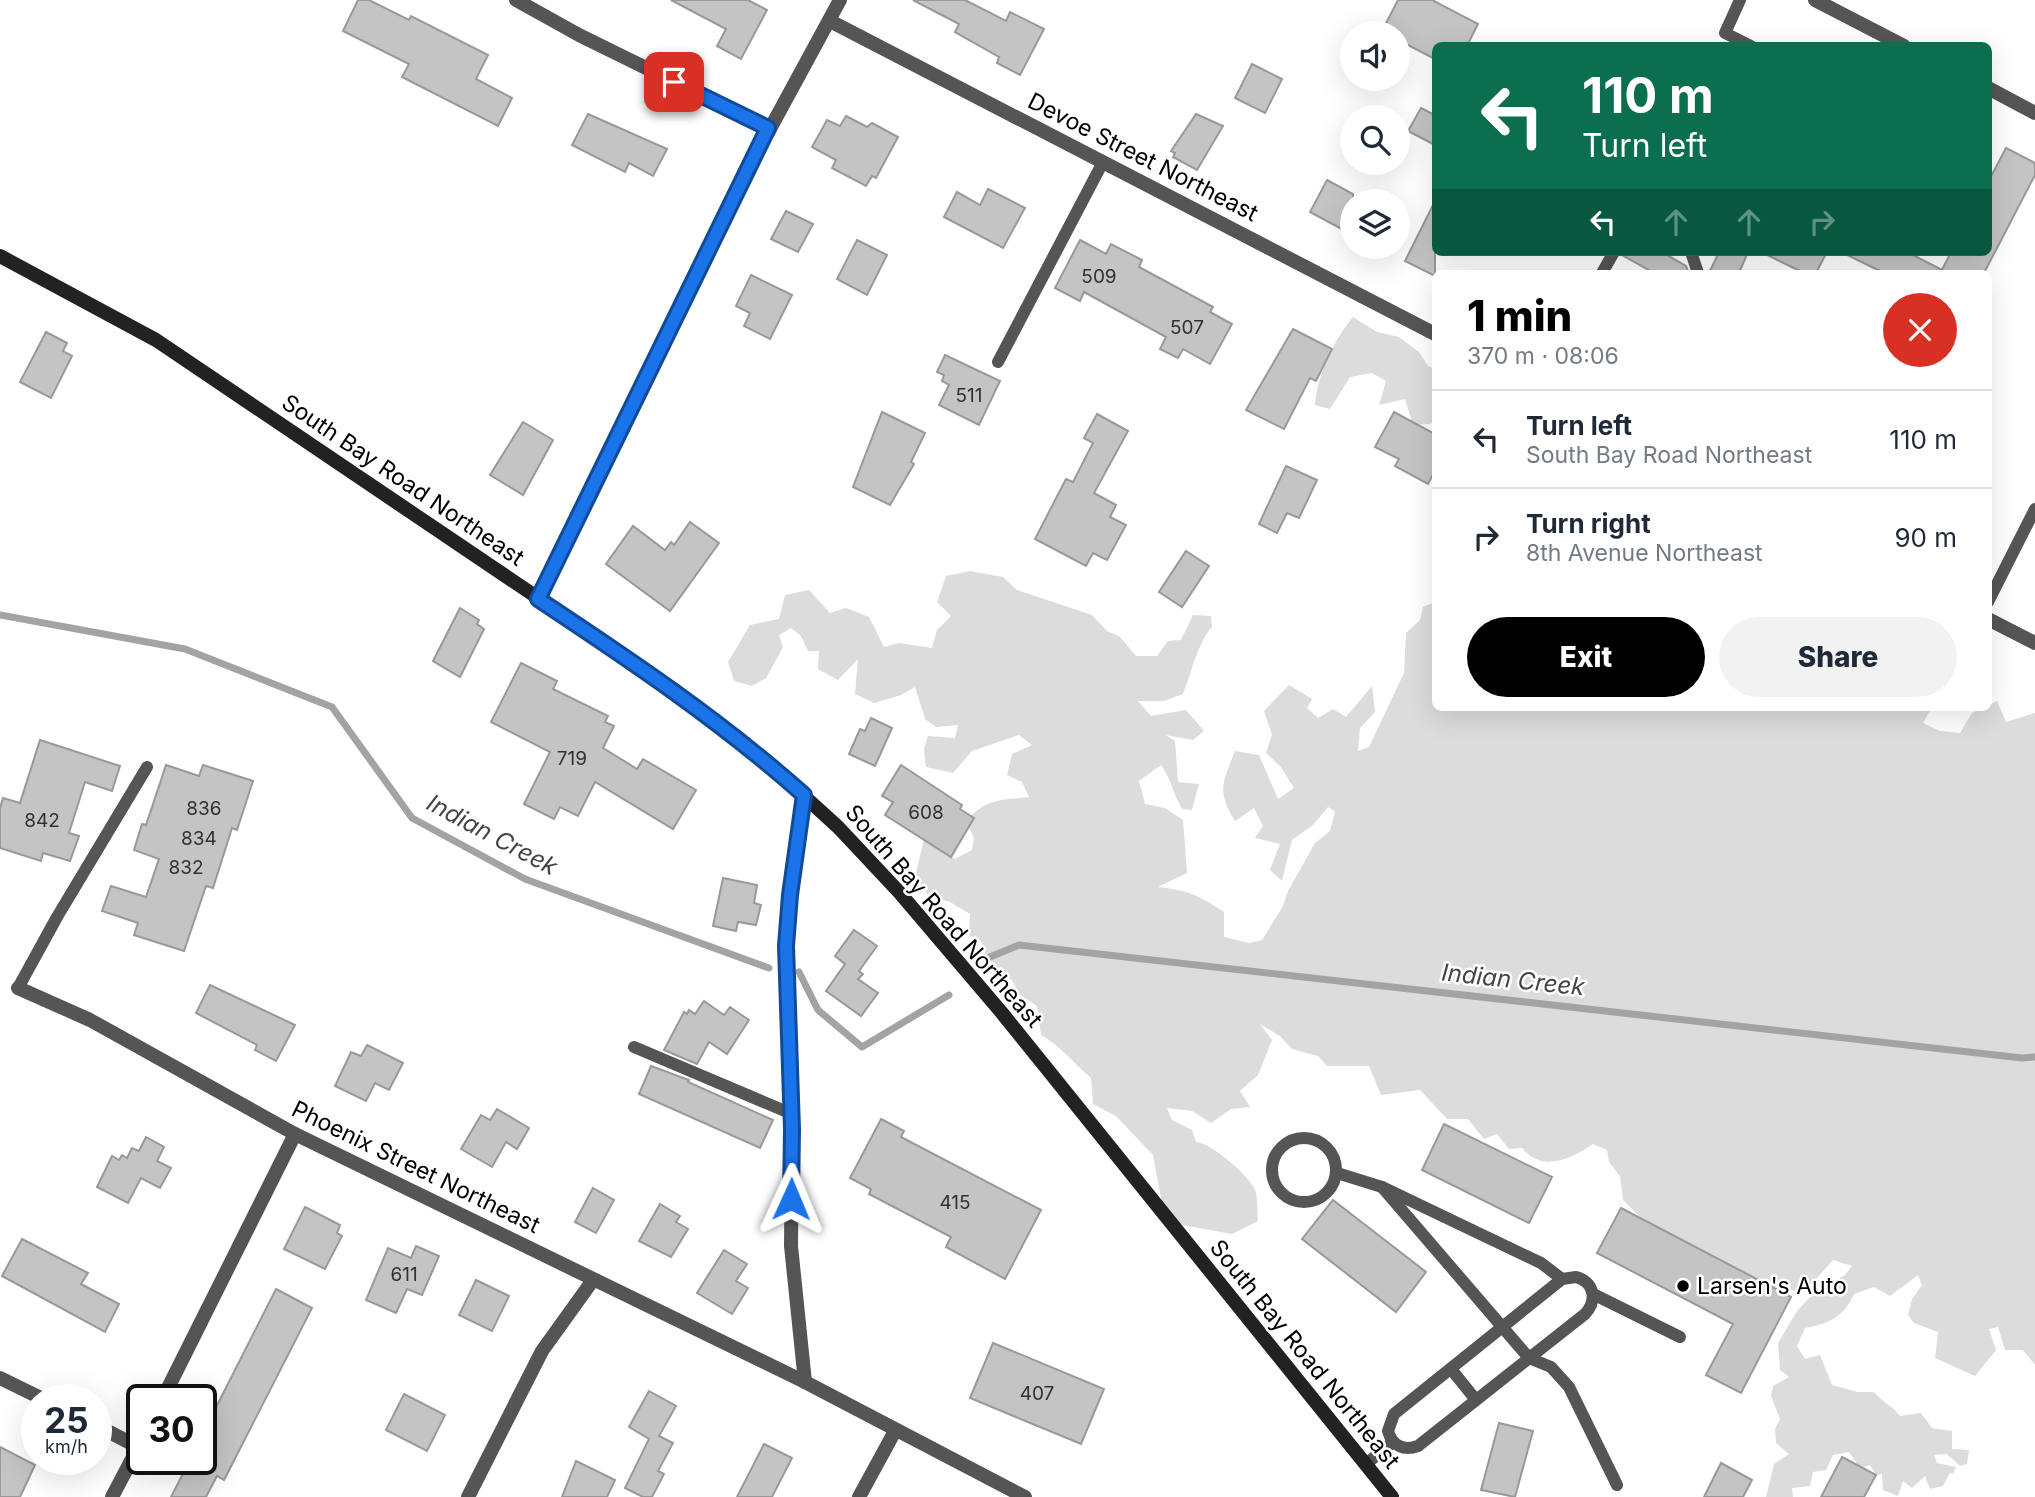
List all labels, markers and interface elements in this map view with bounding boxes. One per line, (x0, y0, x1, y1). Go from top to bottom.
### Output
map controls (1340, 21, 1410, 259)
button: sound (1340, 21, 1410, 91)
pin (644, 52, 704, 112)
icon: arrive (655, 63, 693, 101)
text: 110 m (1582, 66, 1714, 125)
icon: left (1467, 70, 1558, 161)
street label: Devoe Street Northeast (1023, 87, 1263, 227)
button: search (1340, 105, 1410, 175)
text: Turn left (1582, 126, 1707, 165)
button: layers (1340, 189, 1410, 259)
icon: left (1584, 203, 1622, 241)
icon: ahead (1657, 203, 1695, 241)
icon: ahead (1730, 203, 1768, 241)
icon: right (1803, 203, 1841, 241)
house number: 509 (1081, 265, 1117, 288)
text: 1 min (1467, 290, 1572, 341)
button: close (1883, 293, 1957, 367)
house number: 507 (1170, 316, 1204, 339)
text: 370 m · 08:06 (1467, 342, 1619, 370)
house number: 511 (955, 384, 983, 407)
street label: South Bay Road Northeast (277, 388, 530, 572)
text: Turn left (1526, 410, 1632, 441)
icon: left (1467, 420, 1505, 458)
text: 110 m (1889, 424, 1957, 455)
text: South Bay Road Northeast (1526, 441, 1812, 469)
text: Turn right (1526, 508, 1651, 539)
icon: right (1467, 518, 1505, 556)
text: 90 m (1894, 522, 1957, 553)
text: 8th Avenue Northeast (1526, 539, 1763, 567)
button: Exit (1467, 617, 1705, 697)
button: Share (1719, 617, 1957, 697)
house number: 719 (557, 747, 587, 770)
water label: Indian Creek (422, 788, 563, 882)
house number: 836 (186, 797, 222, 820)
street label: South Bay Road Northeast (840, 799, 1049, 1034)
house number: 608 (908, 801, 944, 824)
house number: 842 (24, 809, 60, 832)
house number: 834 (181, 827, 217, 850)
house number: 832 (168, 856, 204, 879)
water label: Indian Creek (1440, 958, 1587, 1002)
street label: Phoenix Street Northeast (287, 1095, 545, 1240)
position arrow (754, 1162, 828, 1236)
house number: 415 (939, 1191, 971, 1214)
street label: South Bay Road Northeast (1204, 1234, 1406, 1474)
house number: 611 (390, 1263, 418, 1286)
place label: Larsen's Auto (1697, 1272, 1847, 1300)
marker: Larsen's Auto (1675, 1278, 1691, 1294)
house number: 407 (1020, 1382, 1054, 1405)
speed limit sign: 30 (126, 1384, 217, 1475)
text: 25 (44, 1399, 89, 1441)
text: km/h (45, 1436, 88, 1457)

